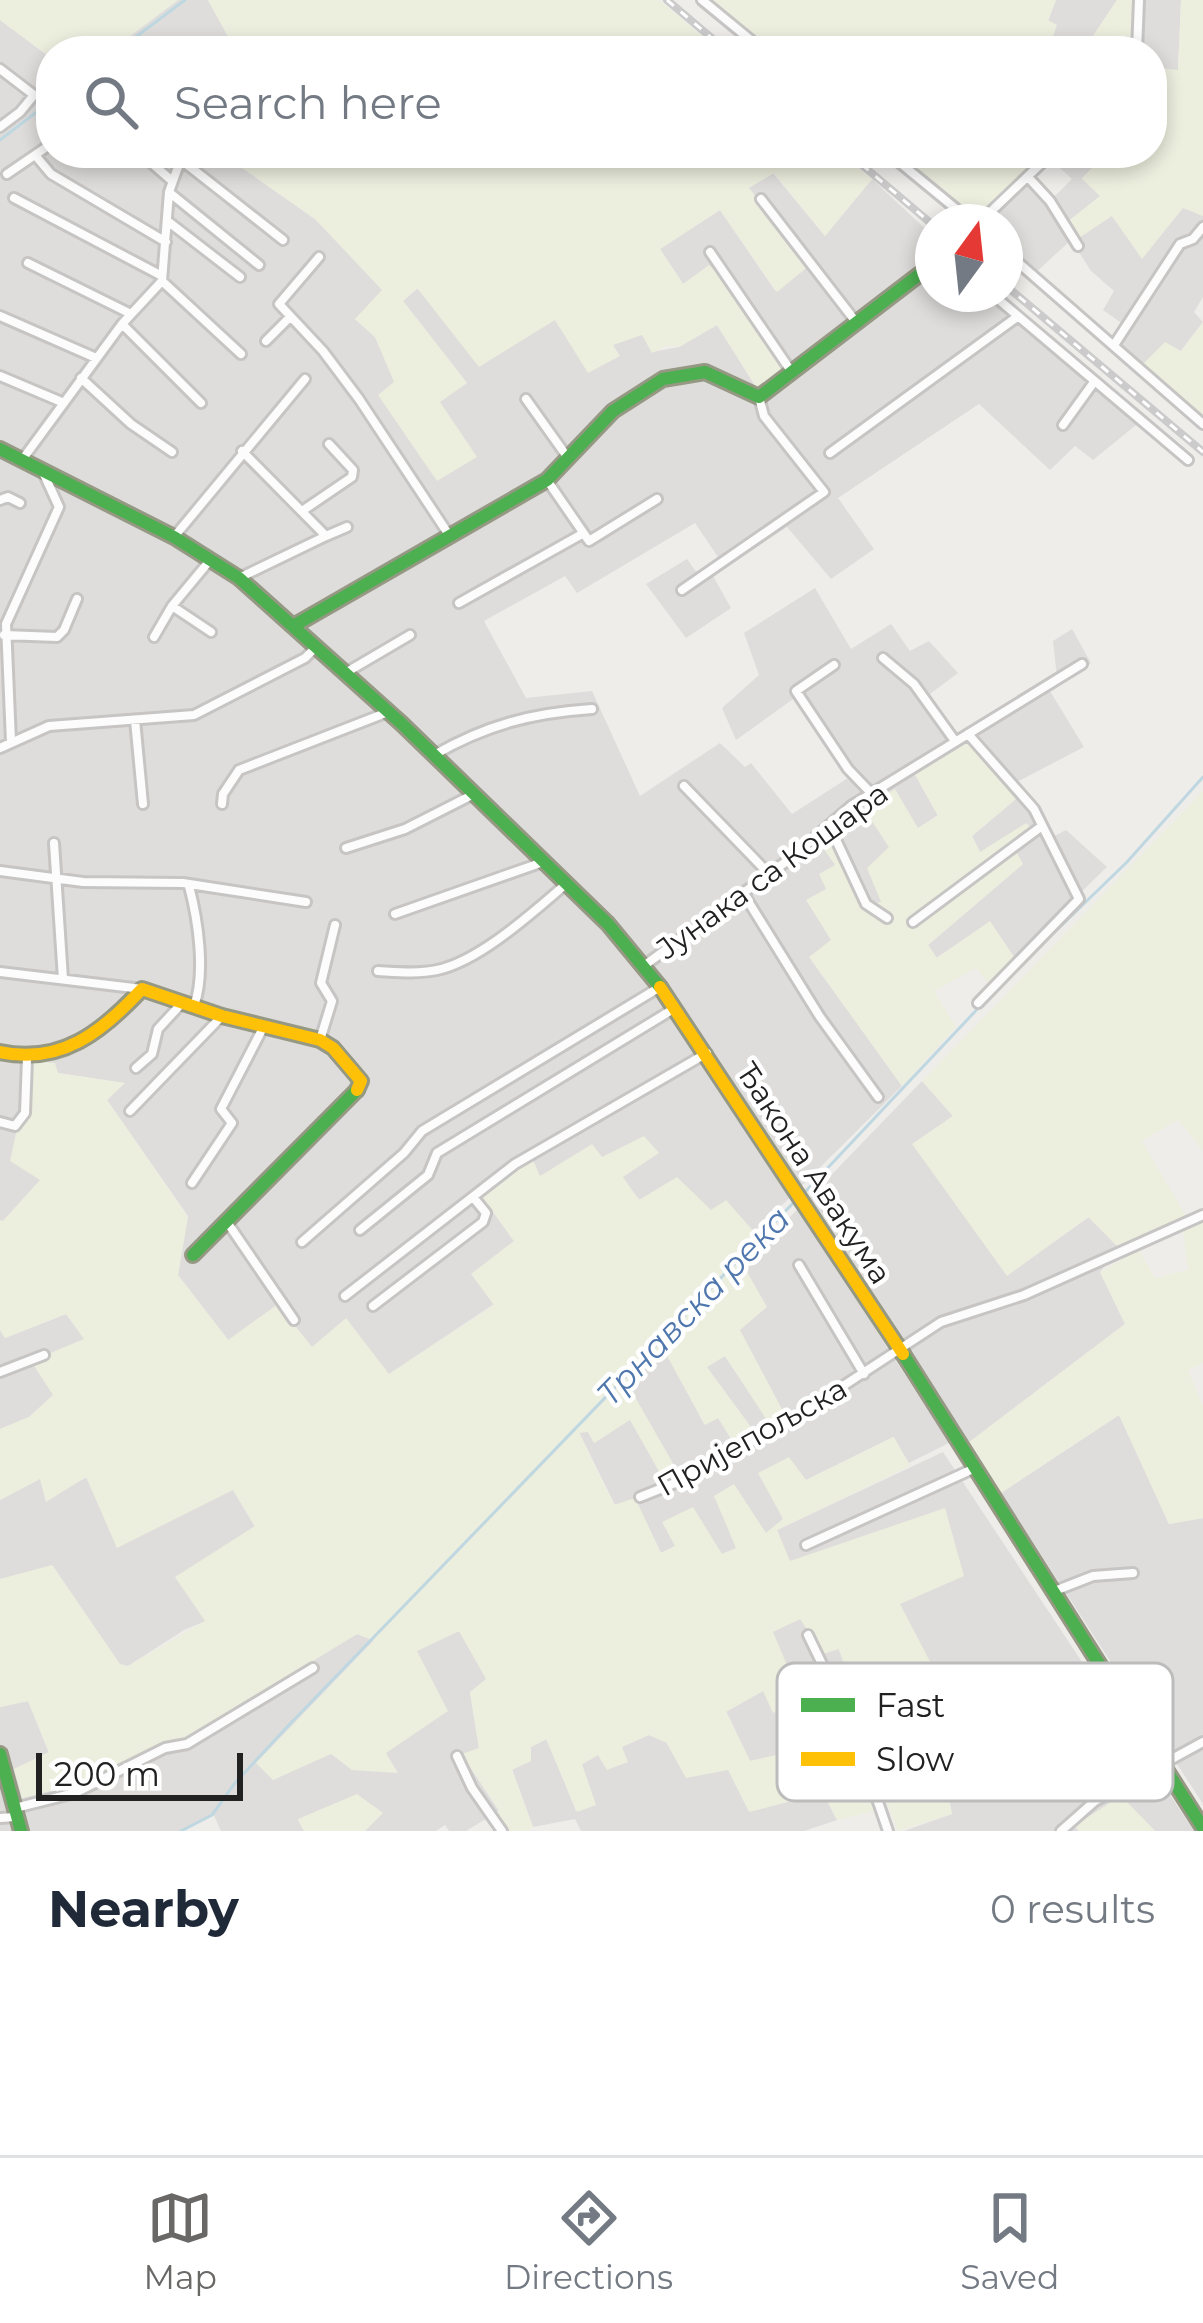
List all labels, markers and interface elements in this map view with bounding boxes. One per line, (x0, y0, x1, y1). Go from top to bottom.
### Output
search box (36, 36, 1167, 168)
icon: search (78, 69, 144, 135)
text: Search here (174, 75, 442, 130)
north arrow (915, 204, 1023, 312)
street label: Јунака са Кошара (649, 774, 895, 968)
street label: Ђакона Авакума (729, 1055, 899, 1291)
water label: Трнавска река (588, 1198, 798, 1414)
street label: Пријепољска (651, 1370, 853, 1504)
legend (777, 1663, 1173, 1801)
text: Fast (876, 1685, 945, 1725)
text: Slow (876, 1739, 954, 1779)
scale bar (36, 1747, 243, 1800)
text: 200 m (54, 1754, 160, 1794)
text: Nearby (48, 1878, 239, 1940)
text: 0 results (990, 1885, 1155, 1933)
tab: Map (144, 2185, 217, 2297)
tab: Directions (504, 2185, 673, 2297)
tab: Saved (960, 2185, 1059, 2297)

